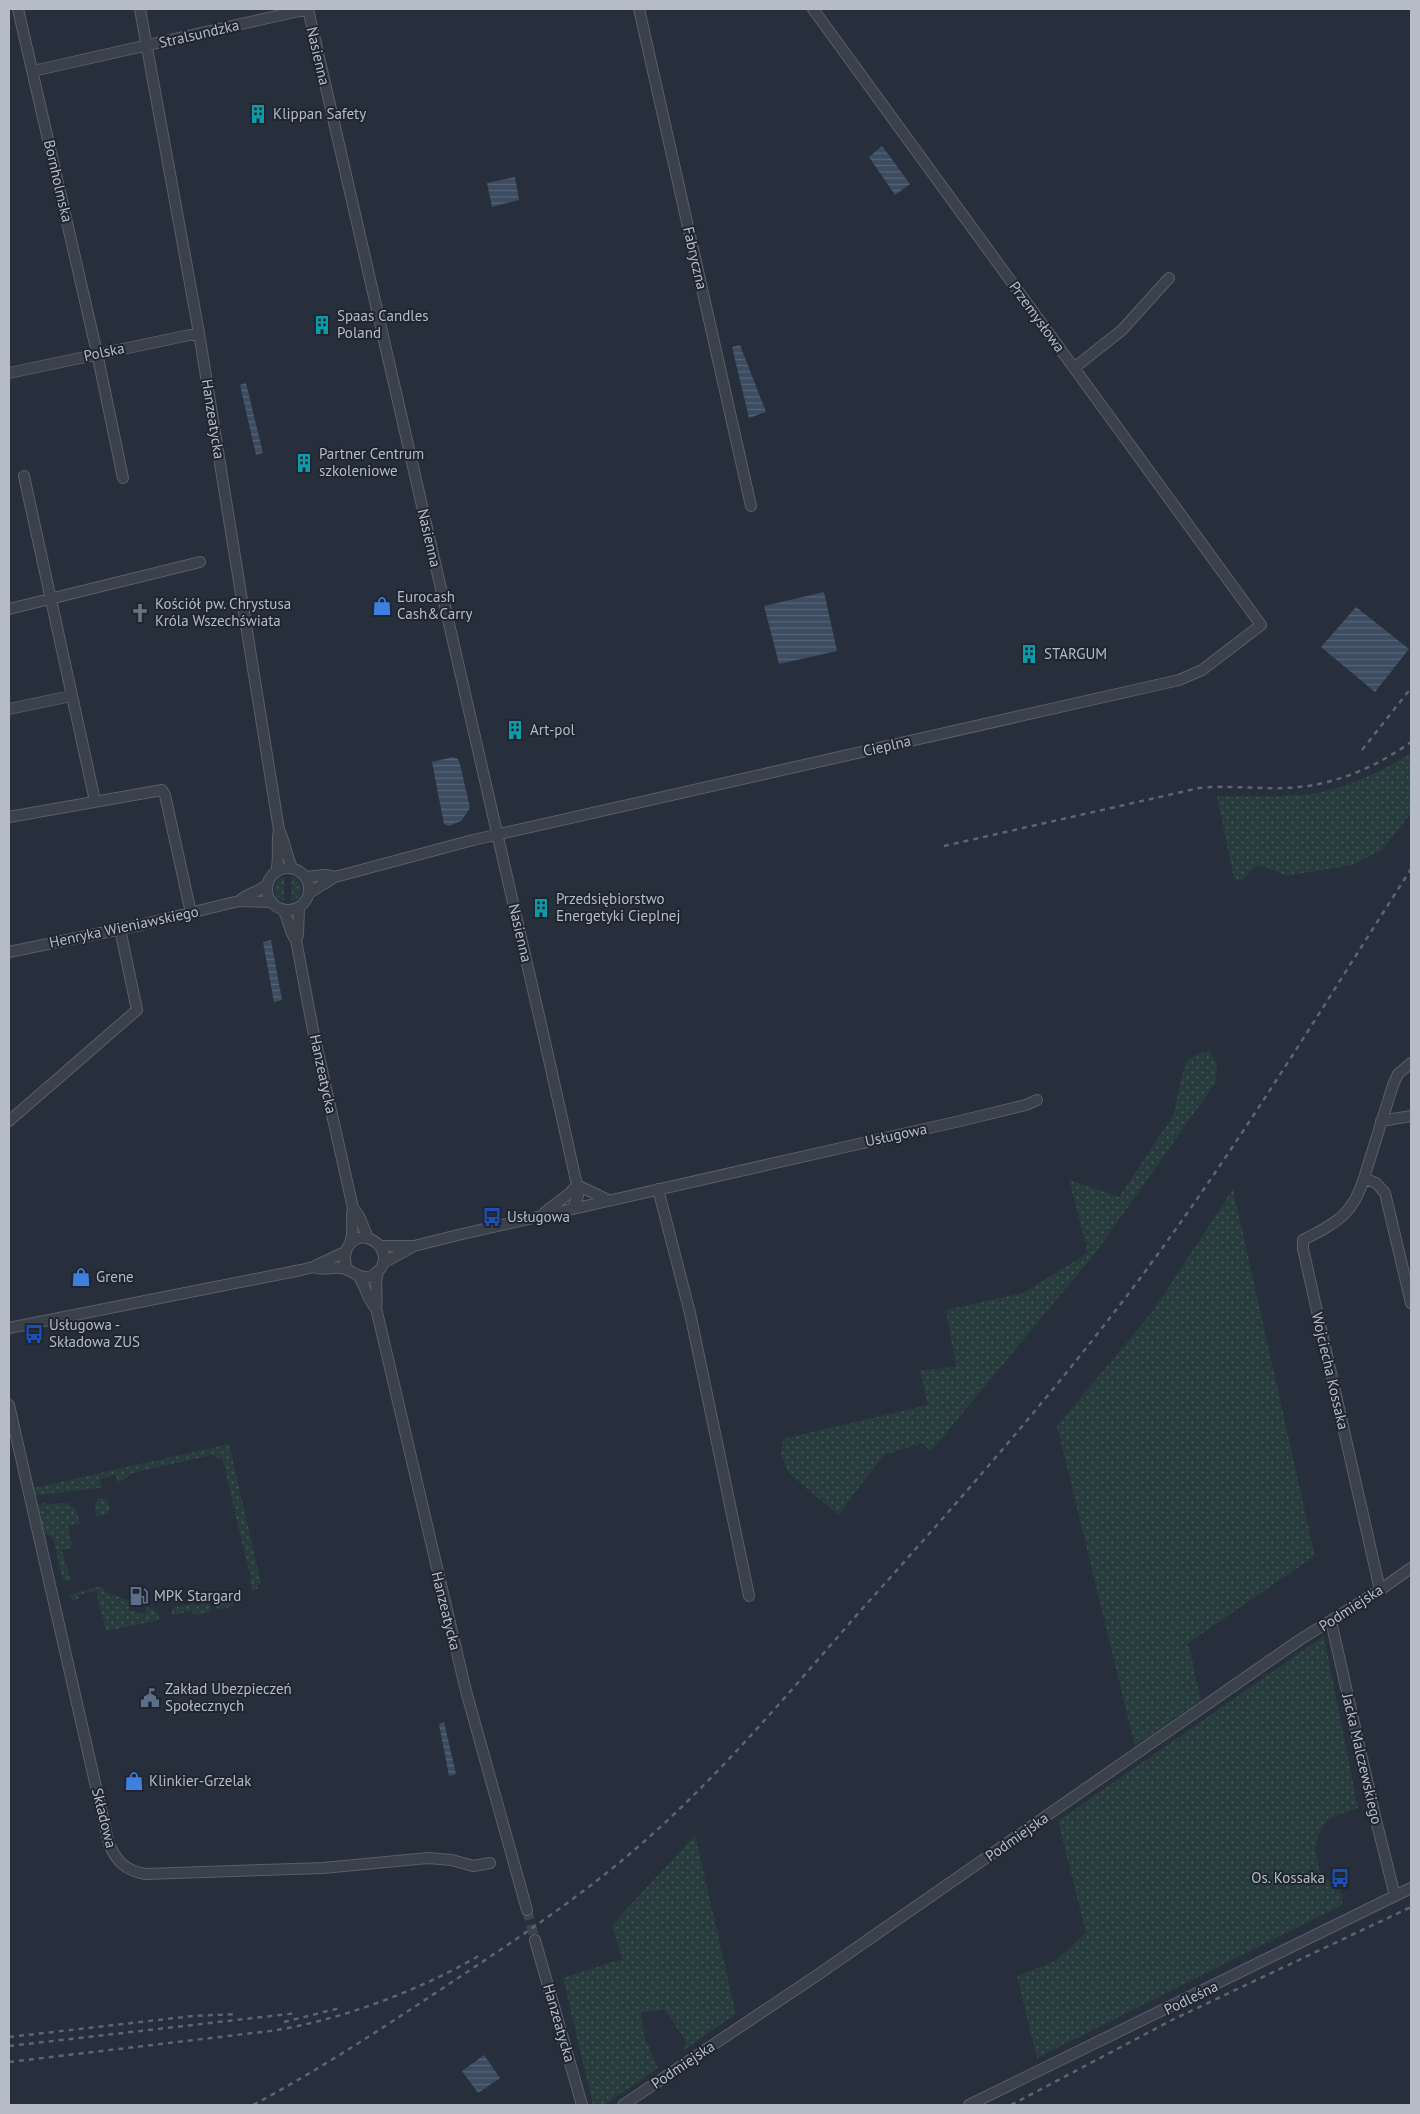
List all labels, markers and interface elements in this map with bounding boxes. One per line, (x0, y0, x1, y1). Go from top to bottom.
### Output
street label: Stralsundzka (157, 15, 241, 52)
street label: Nasienna (303, 25, 334, 87)
building icon: Klippan Safety (247, 103, 269, 125)
place label: Klippan Safety (273, 104, 366, 123)
street label: Bornholmska (40, 138, 77, 224)
street label: Fabryczna (679, 225, 712, 291)
street label: Przemysłowa (1005, 277, 1070, 356)
place label: Spaas Candles Poland (337, 306, 429, 342)
building icon: Spaas Candles Poland (311, 314, 333, 336)
street label: Polska (82, 338, 126, 365)
street label: Hanzeatycka (198, 378, 229, 460)
place label: Partner Centrum szkoleniowe (319, 444, 424, 480)
building icon: Partner Centrum szkoleniowe (293, 452, 315, 474)
street label: Nasienna (414, 507, 445, 569)
place label: Eurocash Cash&Carry (397, 587, 472, 623)
place label: Kościół pw. Chrystusa Króla Wszechświata (155, 594, 291, 630)
shop icon: Eurocash Cash&Carry (371, 595, 393, 617)
church icon: Kościół pw. Chrystusa Króla Wszechświata (129, 602, 151, 624)
building icon: STARGUM (1018, 643, 1040, 665)
place label: STARGUM (1044, 644, 1107, 663)
building icon: Art-pol (504, 719, 526, 741)
place label: Art-pol (530, 720, 575, 739)
street label: Cieplna (861, 731, 913, 760)
place label: Przedsiębiorstwo Energetyki Cieplnej (556, 889, 680, 925)
building icon: Przedsiębiorstwo Energetyki Cieplnej (530, 897, 552, 919)
street label: Henryka Wieniawskiego (47, 901, 200, 952)
street label: Nasienna (505, 902, 536, 964)
street label: Hanzeatycka (306, 1033, 341, 1115)
street label: Usługowa (863, 1119, 929, 1150)
bus stop icon: Usługowa (481, 1206, 503, 1228)
place label: Usługowa (507, 1207, 570, 1226)
shop icon: Grene (70, 1266, 92, 1288)
place label: Grene (96, 1267, 134, 1286)
street label: Wojciecha Kossaka (1308, 1310, 1353, 1431)
place label: Usługowa - Składowa ZUS (49, 1315, 140, 1351)
bus stop icon: Usługowa - Składowa ZUS (23, 1323, 45, 1345)
street label: Hanzeatycka (428, 1569, 465, 1652)
street label: Podmiejska (1315, 1580, 1386, 1635)
fuel station icon: MPK Stargard (128, 1585, 150, 1607)
place label: MPK Stargard (154, 1586, 241, 1605)
place label: Zakład Ubezpieczeń Społecznych (165, 1679, 292, 1715)
public building icon: Zakład Ubezpieczeń Społecznych (139, 1687, 161, 1709)
street label: Jacka Malczewskiego (1338, 1691, 1387, 1826)
shop icon: Klinkier-Grzelak (123, 1770, 145, 1792)
place label: Klinkier-Grzelak (149, 1771, 252, 1790)
street label: Składowa (88, 1786, 121, 1850)
street label: Podmiejska (981, 1808, 1052, 1865)
bus stop icon: Os. Kossaka (1329, 1867, 1351, 1889)
place label: Os. Kossaka (1251, 1868, 1325, 1887)
street label: Podleśna (1161, 1976, 1221, 2019)
street label: Hanzeatycka (539, 1982, 580, 2064)
street label: Podmiejska (647, 2036, 718, 2093)

